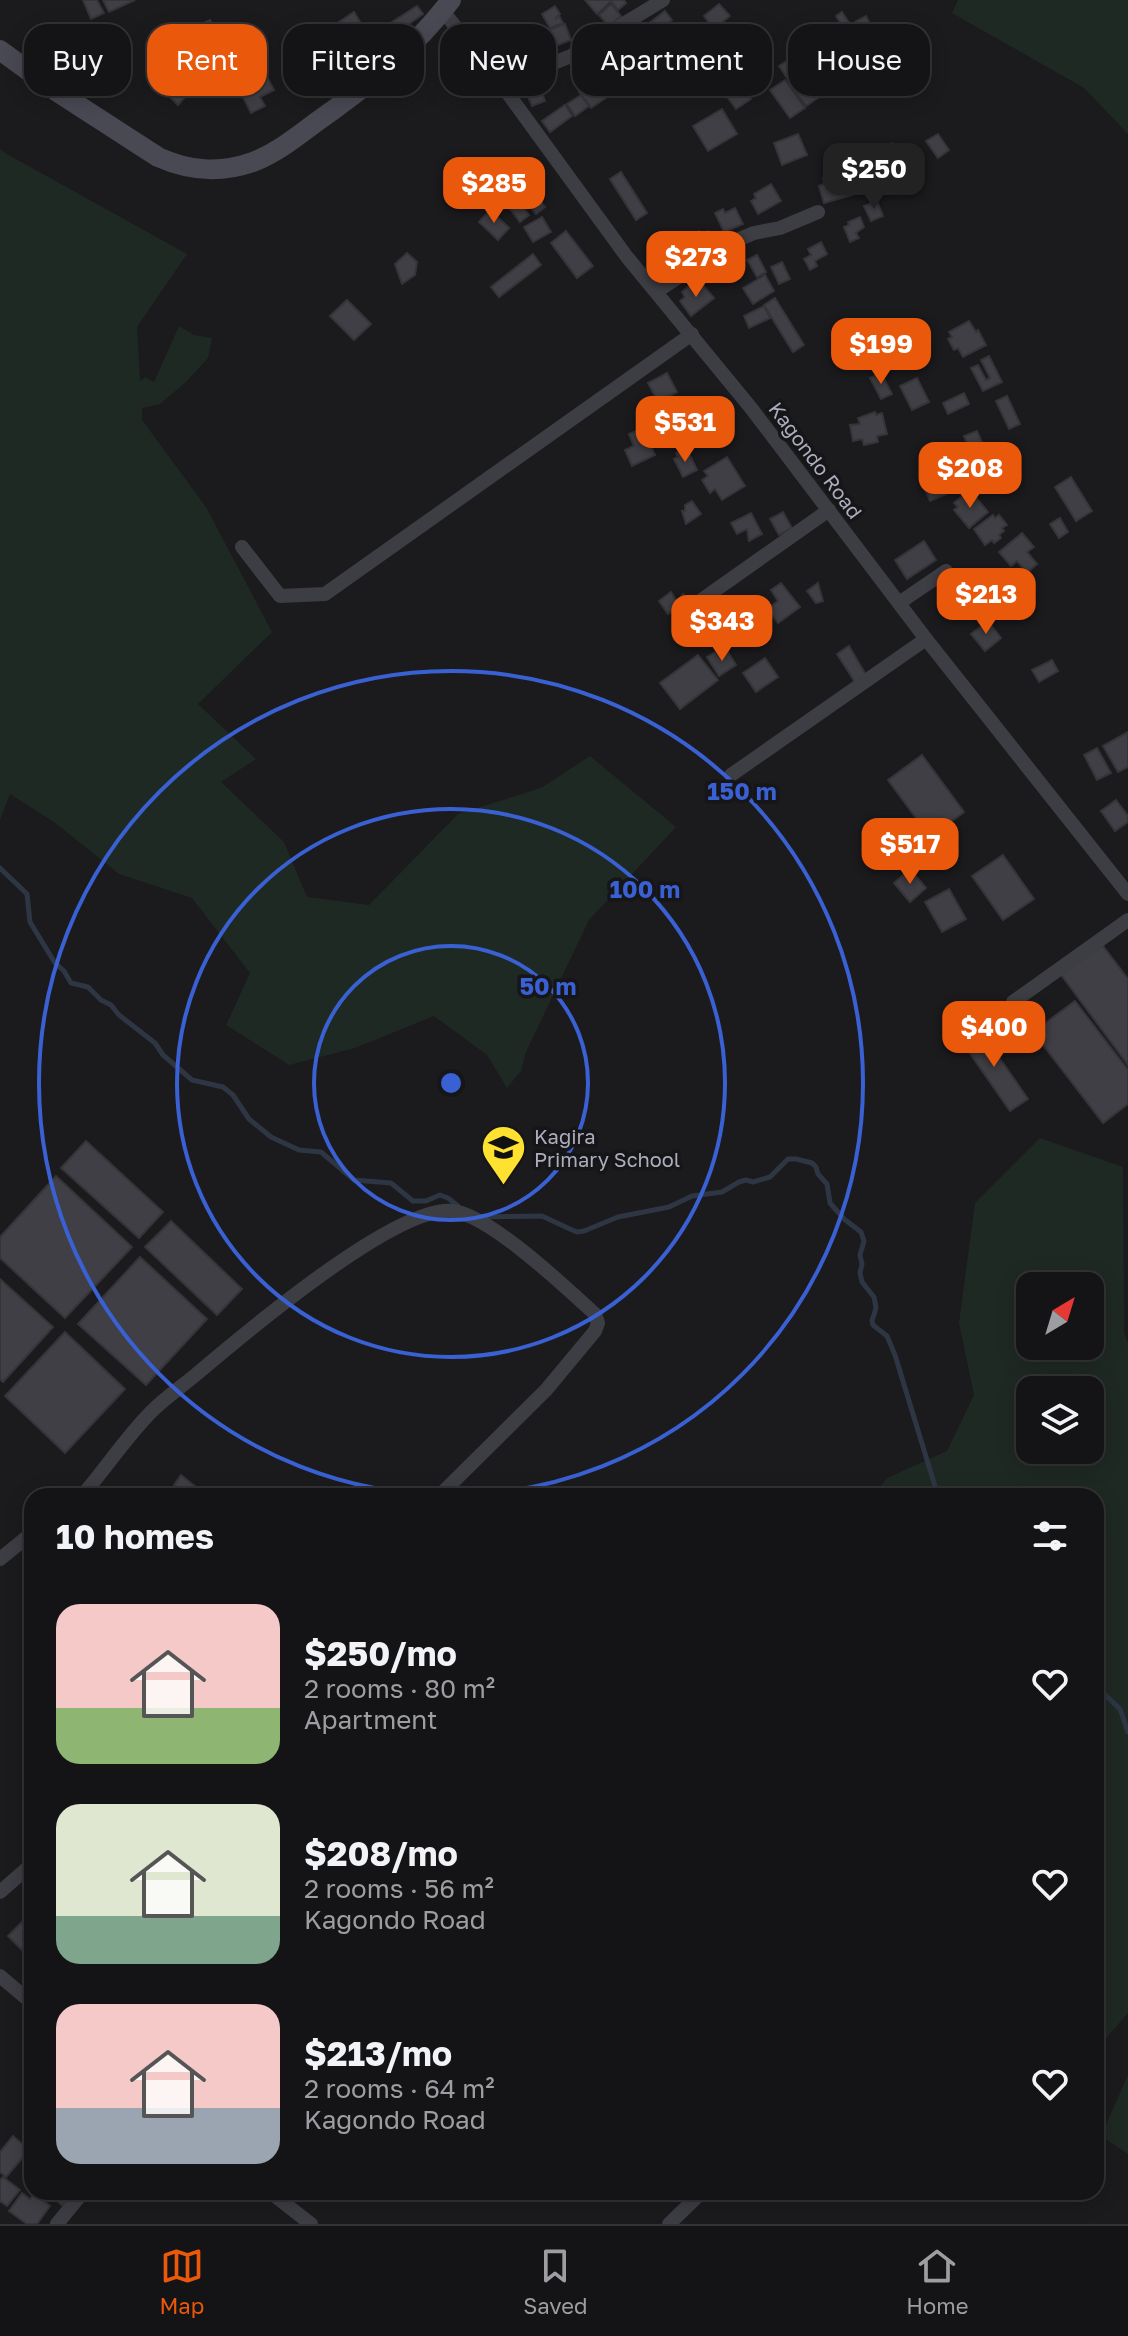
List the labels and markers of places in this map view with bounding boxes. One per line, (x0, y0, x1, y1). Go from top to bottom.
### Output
pin: $250 (827, 143, 921, 211)
pin: $285 (447, 157, 541, 225)
pin: $273 (649, 231, 743, 299)
pin: $199 (834, 318, 928, 386)
pin: $531 (638, 396, 732, 464)
pin: $208 (923, 442, 1017, 510)
pin: $213 (939, 568, 1033, 636)
pin: $343 (675, 595, 769, 663)
pin: $517 (863, 818, 957, 886)
pin: $400 (947, 1001, 1041, 1069)
centre of rings (437, 1069, 465, 1097)
school or university icon: Kagira Primary School (479, 1123, 527, 1186)
place label: Kagira Primary School (534, 1124, 680, 1171)

